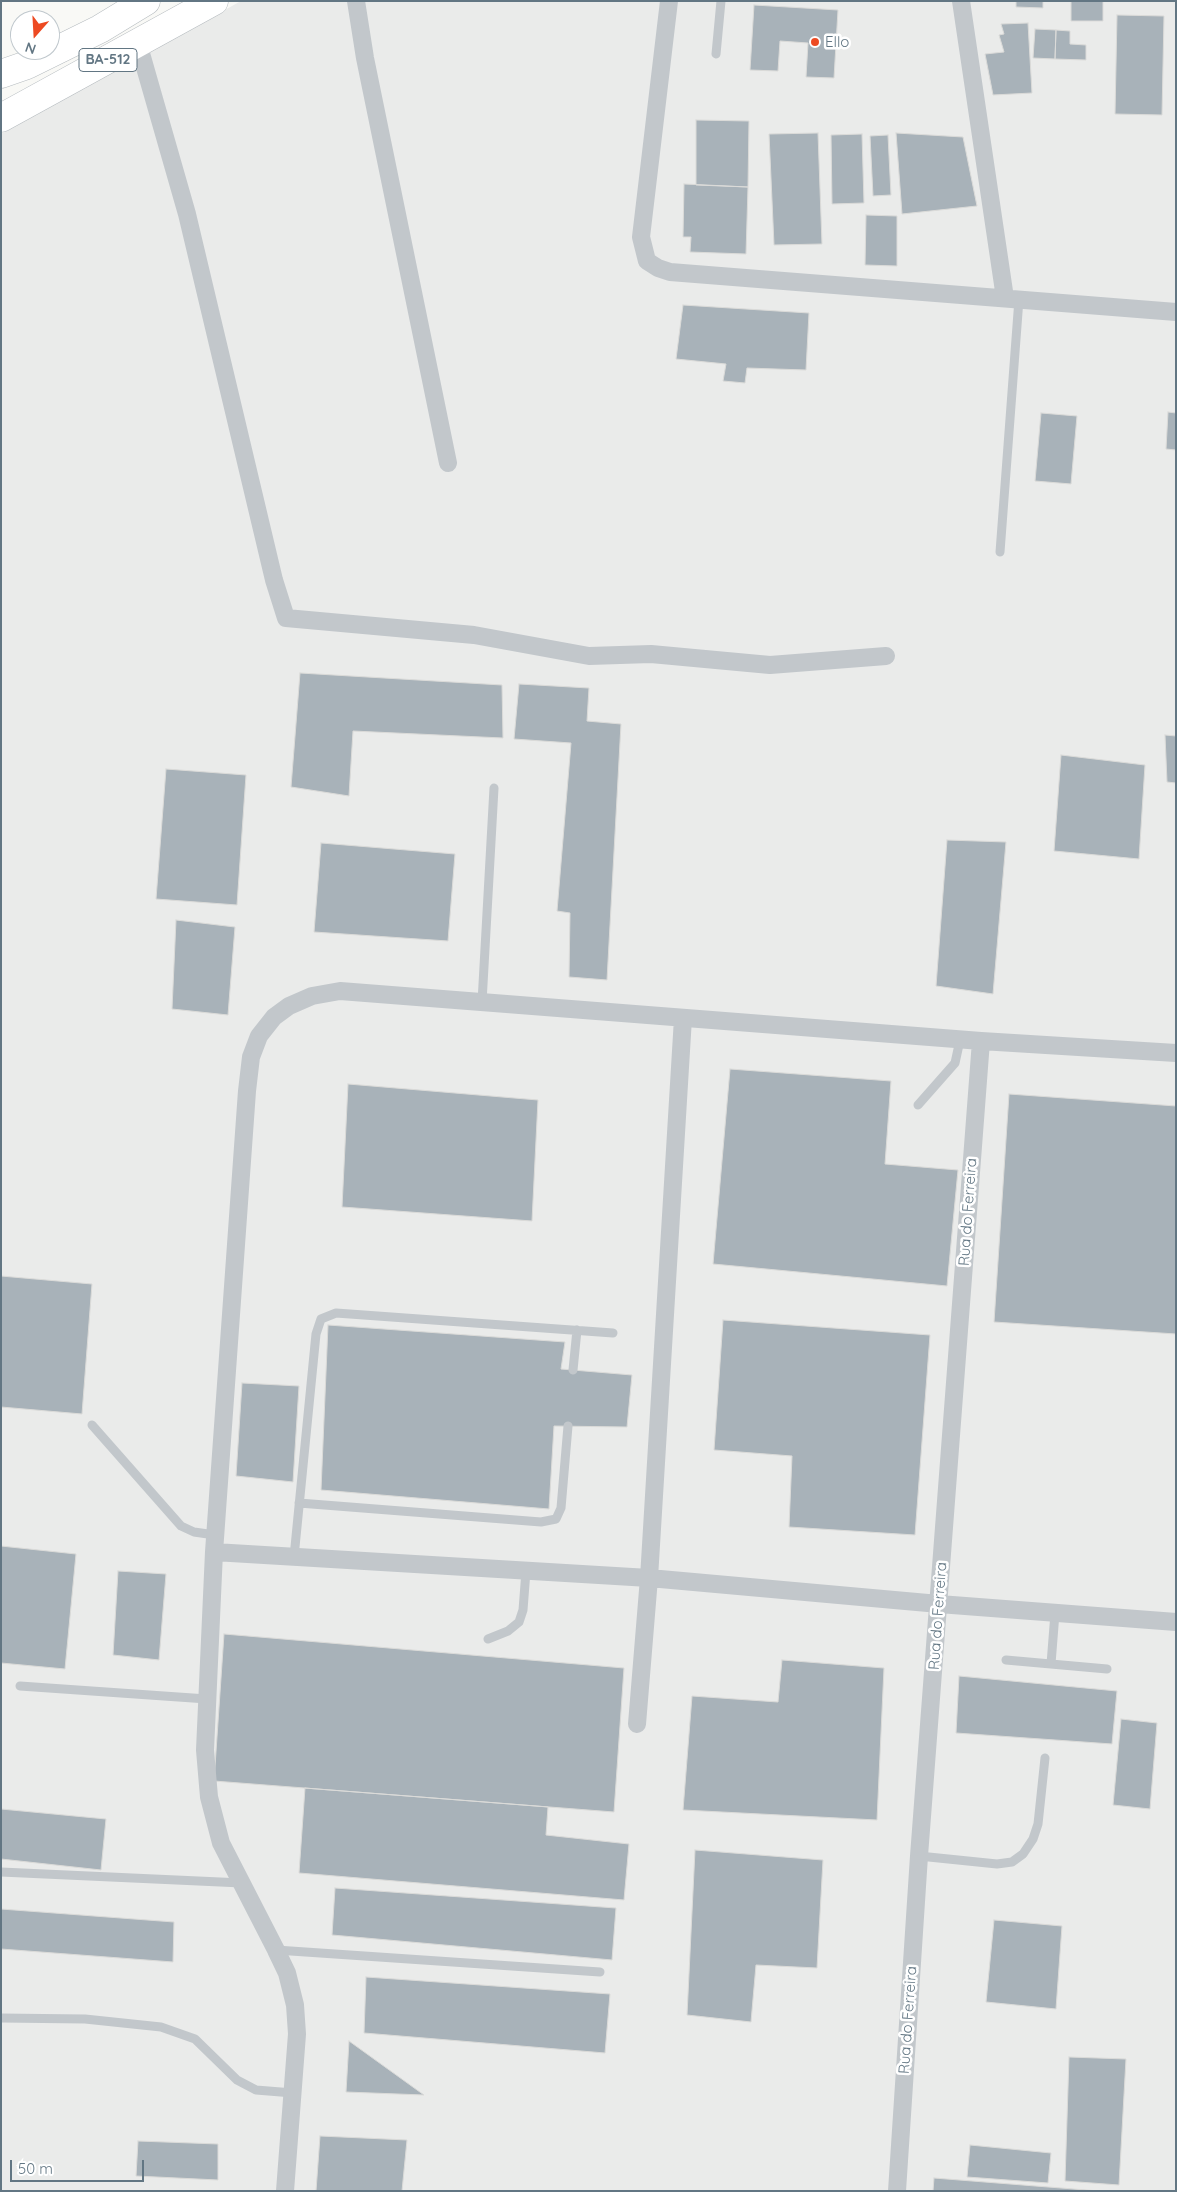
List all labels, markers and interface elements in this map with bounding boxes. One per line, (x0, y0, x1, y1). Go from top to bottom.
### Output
north arrow (10, 10, 60, 60)
place label: Ello (825, 33, 849, 51)
marker: Ello (809, 36, 821, 48)
text: N (23, 38, 38, 58)
road number: BA-512 (79, 48, 137, 72)
street label: Rua do Ferreira (955, 1157, 981, 1267)
street label: Rua do Ferreira (925, 1561, 951, 1671)
street label: Rua do Ferreira (895, 1965, 921, 2075)
scale bar (12, 2150, 146, 2182)
text: 50 m (18, 2159, 53, 2178)

